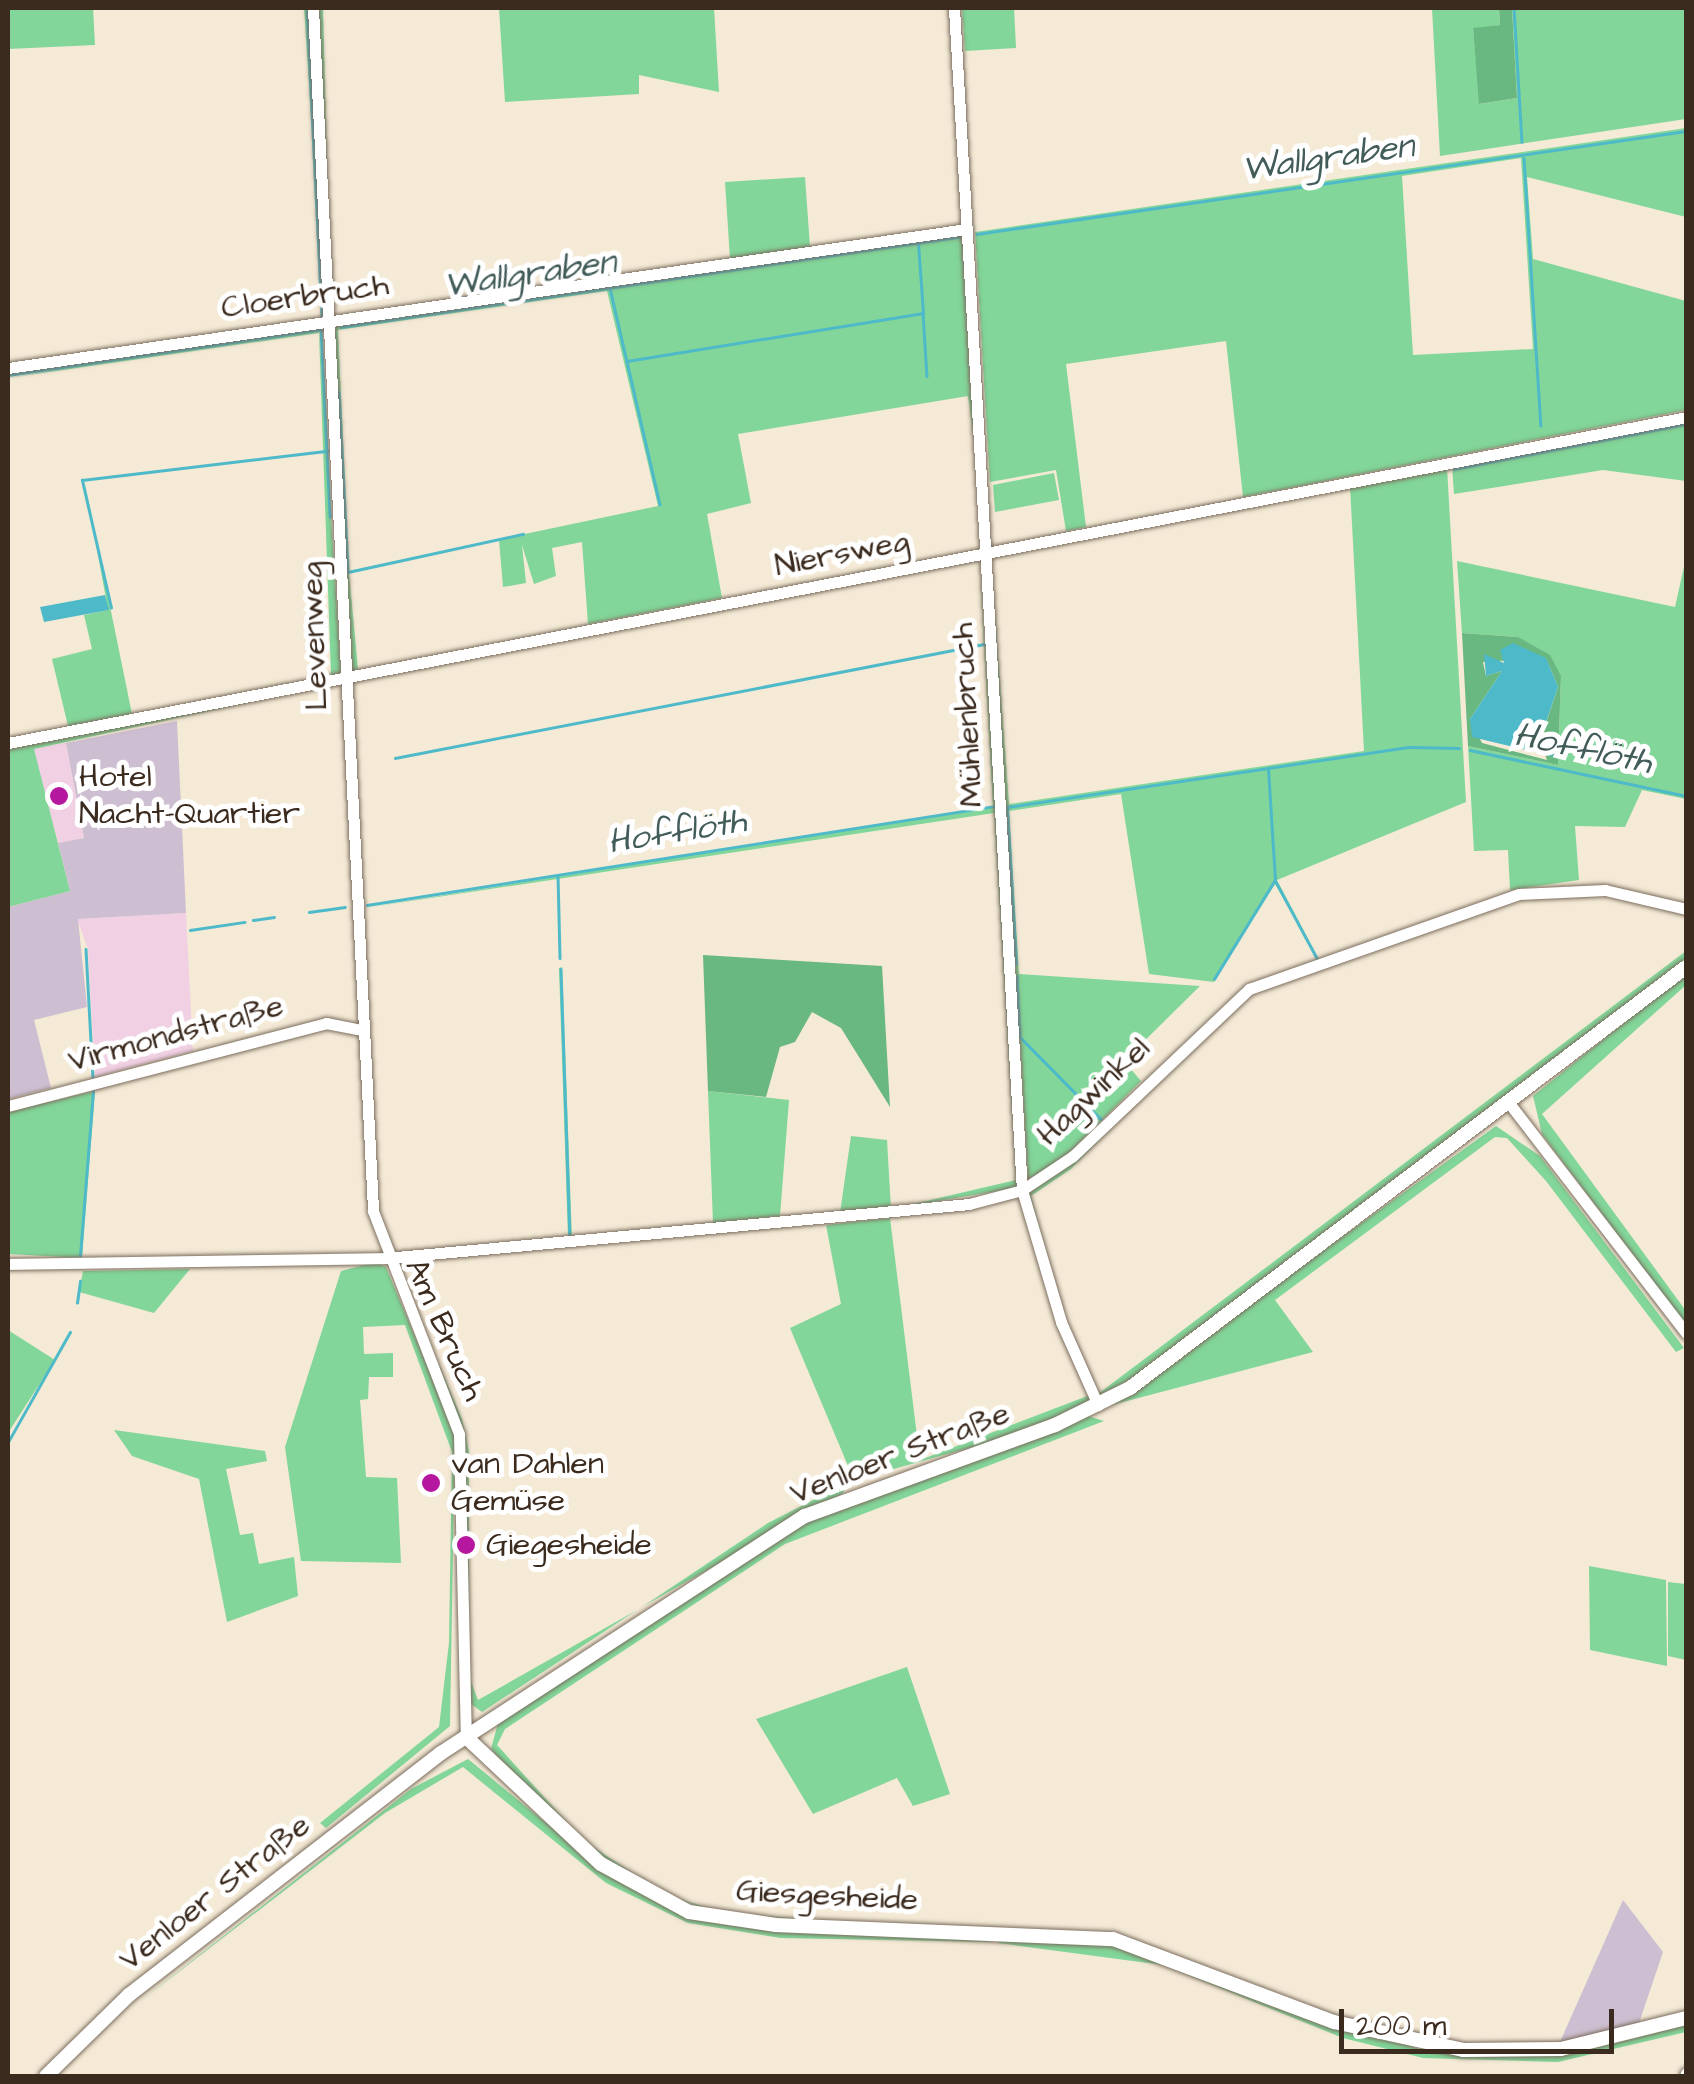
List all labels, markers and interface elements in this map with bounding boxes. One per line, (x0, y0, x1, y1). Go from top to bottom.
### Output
water label: Wallgraben (1239, 125, 1417, 191)
water label: Wallgraben (441, 241, 619, 307)
street label: Cloerbruch (219, 266, 391, 328)
street label: Niersweg (772, 522, 912, 586)
street label: Levenweg (293, 561, 337, 711)
street label: Mühlenbruch (944, 622, 992, 808)
water label: Hofflöth (1511, 714, 1655, 784)
place label: Hotel Nacht-Quartier (79, 759, 300, 834)
marker: Hotel Nacht-Quartier (48, 785, 70, 807)
water label: Hofflöth (605, 800, 749, 864)
street label: Virmondstraße (64, 987, 288, 1081)
street label: Hagwinkel (1029, 1030, 1159, 1154)
street label: Am Bruch (396, 1253, 492, 1407)
street label: Venloer Straße (785, 1395, 1015, 1513)
place label: van Dahlen Gemüse (451, 1446, 604, 1521)
marker: van Dahlen Gemüse (420, 1472, 442, 1494)
place label: Giegesheide (486, 1526, 652, 1564)
marker: Giegesheide (455, 1534, 477, 1556)
street label: Venloer Straße (112, 1807, 318, 1979)
street label: Giesgesheide (735, 1872, 919, 1920)
scale bar (1344, 1989, 1619, 2051)
text: 200 m (1356, 2005, 1446, 2047)

